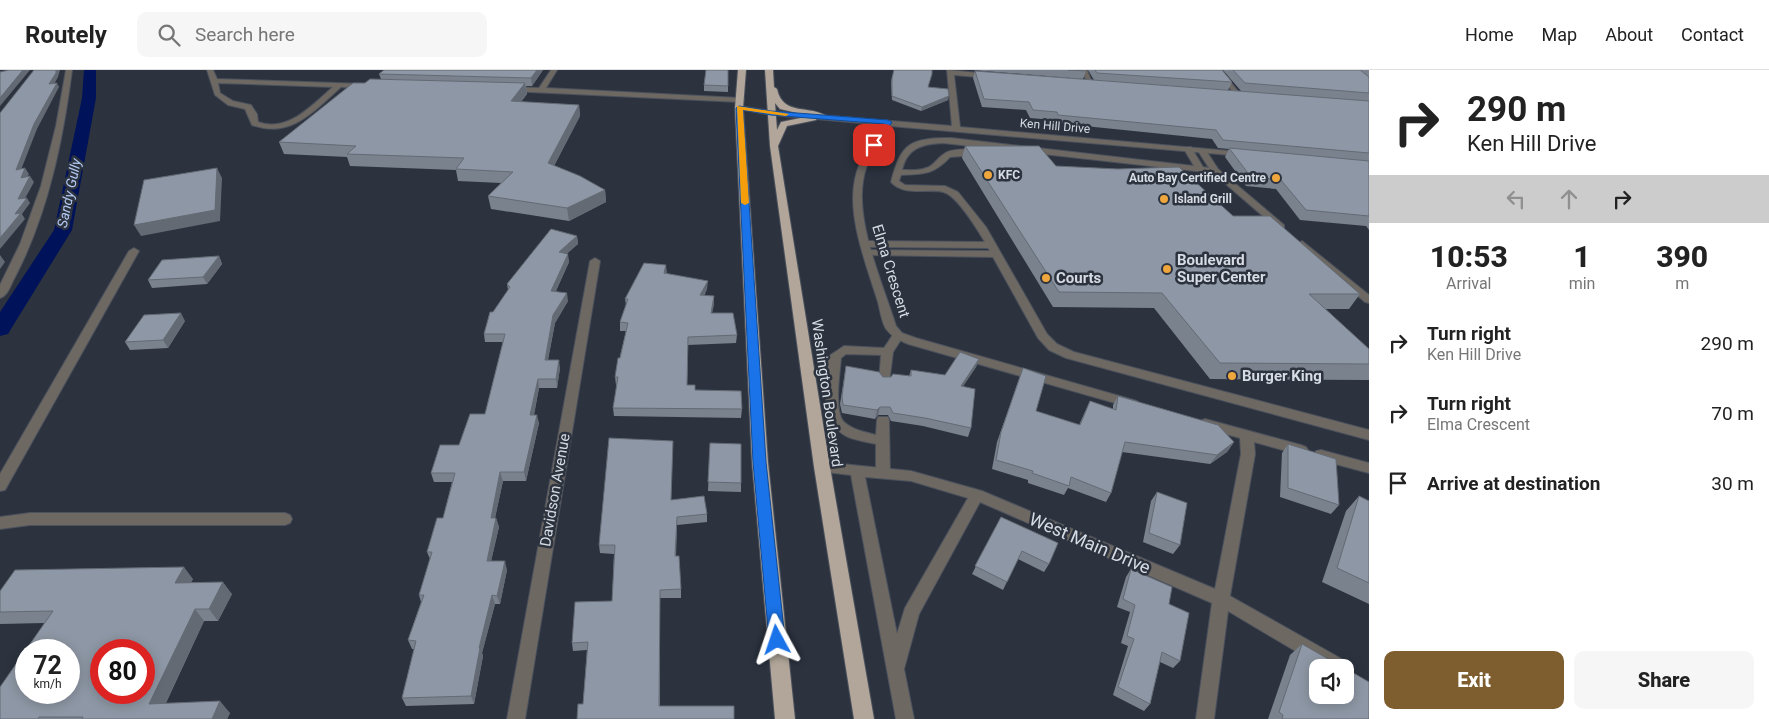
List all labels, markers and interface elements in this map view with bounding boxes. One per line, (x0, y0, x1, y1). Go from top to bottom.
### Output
search box (137, 12, 487, 57)
text: Routely (25, 21, 107, 49)
icon: search (155, 21, 183, 49)
text: Search here (195, 23, 295, 46)
text: Home (1465, 24, 1514, 45)
text: Map (1542, 24, 1577, 45)
text: About (1605, 24, 1653, 45)
text: Contact (1681, 24, 1744, 45)
text: 290 m (1467, 89, 1566, 130)
icon: right (1384, 90, 1449, 155)
street label: Ken Hill Drive (1019, 116, 1091, 136)
pin (853, 124, 895, 166)
icon: arrive (860, 131, 888, 159)
text: Ken Hill Drive (1467, 131, 1596, 156)
water label: Sandy Gully (54, 156, 84, 229)
place label: KFC (998, 168, 1020, 182)
marker: KFC (982, 169, 994, 181)
place label: Auto Bay Certified Centre (1129, 171, 1267, 185)
marker: Auto Bay Certified Centre (1270, 172, 1282, 184)
icon: left (1502, 185, 1530, 213)
icon: ahead (1555, 185, 1583, 213)
icon: right (1608, 185, 1636, 213)
place label: Island Grill (1174, 192, 1232, 206)
marker: Island Grill (1158, 193, 1170, 205)
street label: Elma Crescent (868, 222, 914, 320)
text: 10:53 (1430, 239, 1508, 274)
text: 1 (1573, 239, 1591, 274)
text: 390 (1656, 239, 1708, 274)
place label: Boulevard Super Center (1177, 251, 1266, 286)
marker: Boulevard Super Center (1161, 263, 1173, 275)
place label: Courts (1056, 269, 1102, 287)
marker: Courts (1040, 272, 1052, 284)
text: Arrival (1446, 274, 1492, 293)
text: min (1569, 274, 1595, 293)
text: m (1675, 274, 1689, 293)
street label: Washington Boulevard (808, 318, 846, 468)
text: Turn right (1427, 322, 1511, 345)
icon: right (1384, 329, 1412, 357)
text: 290 m (1701, 332, 1754, 355)
text: Ken Hill Drive (1427, 345, 1521, 364)
place label: Burger King (1242, 367, 1322, 385)
marker: Burger King (1226, 370, 1238, 382)
text: Turn right (1427, 392, 1511, 415)
icon: right (1384, 399, 1412, 427)
text: 70 m (1711, 402, 1754, 425)
text: Elma Crescent (1427, 415, 1530, 434)
street label: Davidson Avenue (536, 432, 574, 548)
icon: arrive (1384, 469, 1412, 497)
text: Arrive at destination (1427, 472, 1600, 495)
text: 30 m (1711, 472, 1754, 495)
street label: West Main Drive (1026, 508, 1154, 578)
position arrow (750, 613, 802, 665)
speed limit sign: 80 (90, 639, 155, 704)
text: 72 (33, 651, 62, 680)
button: Exit (1384, 651, 1564, 709)
button: Share (1574, 651, 1754, 709)
map controls (1309, 659, 1354, 704)
button: sound (1309, 659, 1354, 704)
text: km/h (33, 677, 62, 691)

